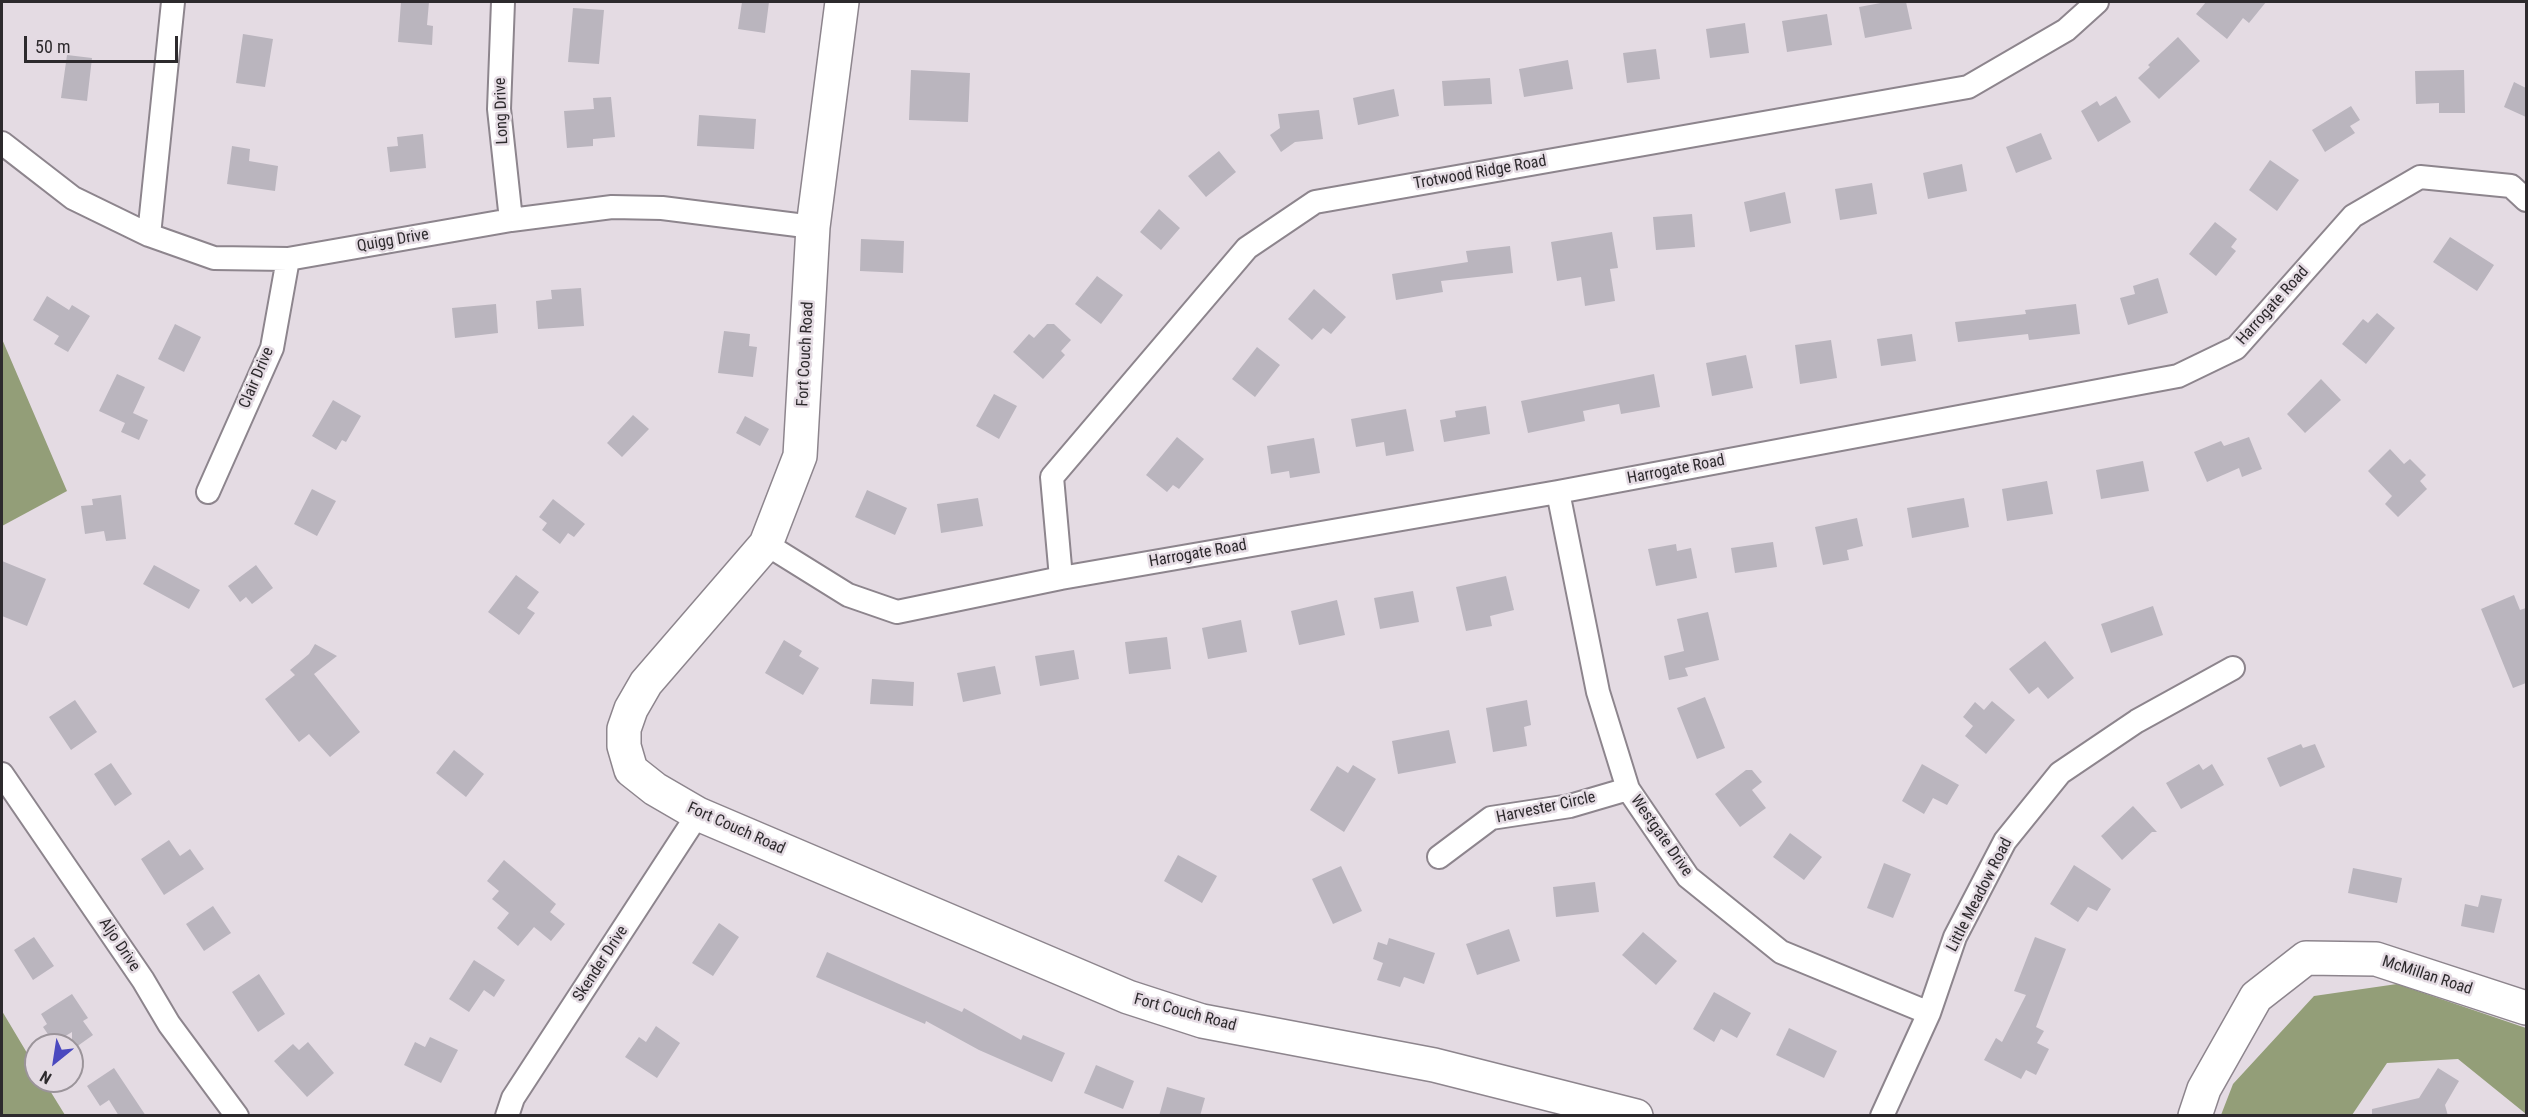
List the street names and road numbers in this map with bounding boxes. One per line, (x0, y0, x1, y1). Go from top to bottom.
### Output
street label: Long Drive (491, 77, 513, 145)
street label: Trotwood Ridge Road (1412, 152, 1548, 194)
street label: Quigg Drive (356, 225, 430, 257)
street label: Harrogate Road (2233, 263, 2313, 349)
street label: Fort Couch Road (794, 301, 818, 407)
street label: Clair Drive (236, 345, 278, 411)
street label: Harrogate Road (1626, 451, 1726, 489)
street label: Harrogate Road (1148, 536, 1248, 572)
street label: Harvester Circle (1495, 788, 1597, 828)
street label: Westgate Drive (1626, 792, 1696, 880)
street label: Fort Couch Road (684, 799, 788, 859)
street label: Little Meadow Road (1943, 835, 2017, 955)
street label: Aljo Drive (94, 915, 144, 975)
street label: Skender Drive (569, 922, 633, 1006)
street label: McMillan Road (2379, 952, 2475, 1000)
street label: Fort Couch Road (1132, 990, 1238, 1036)

